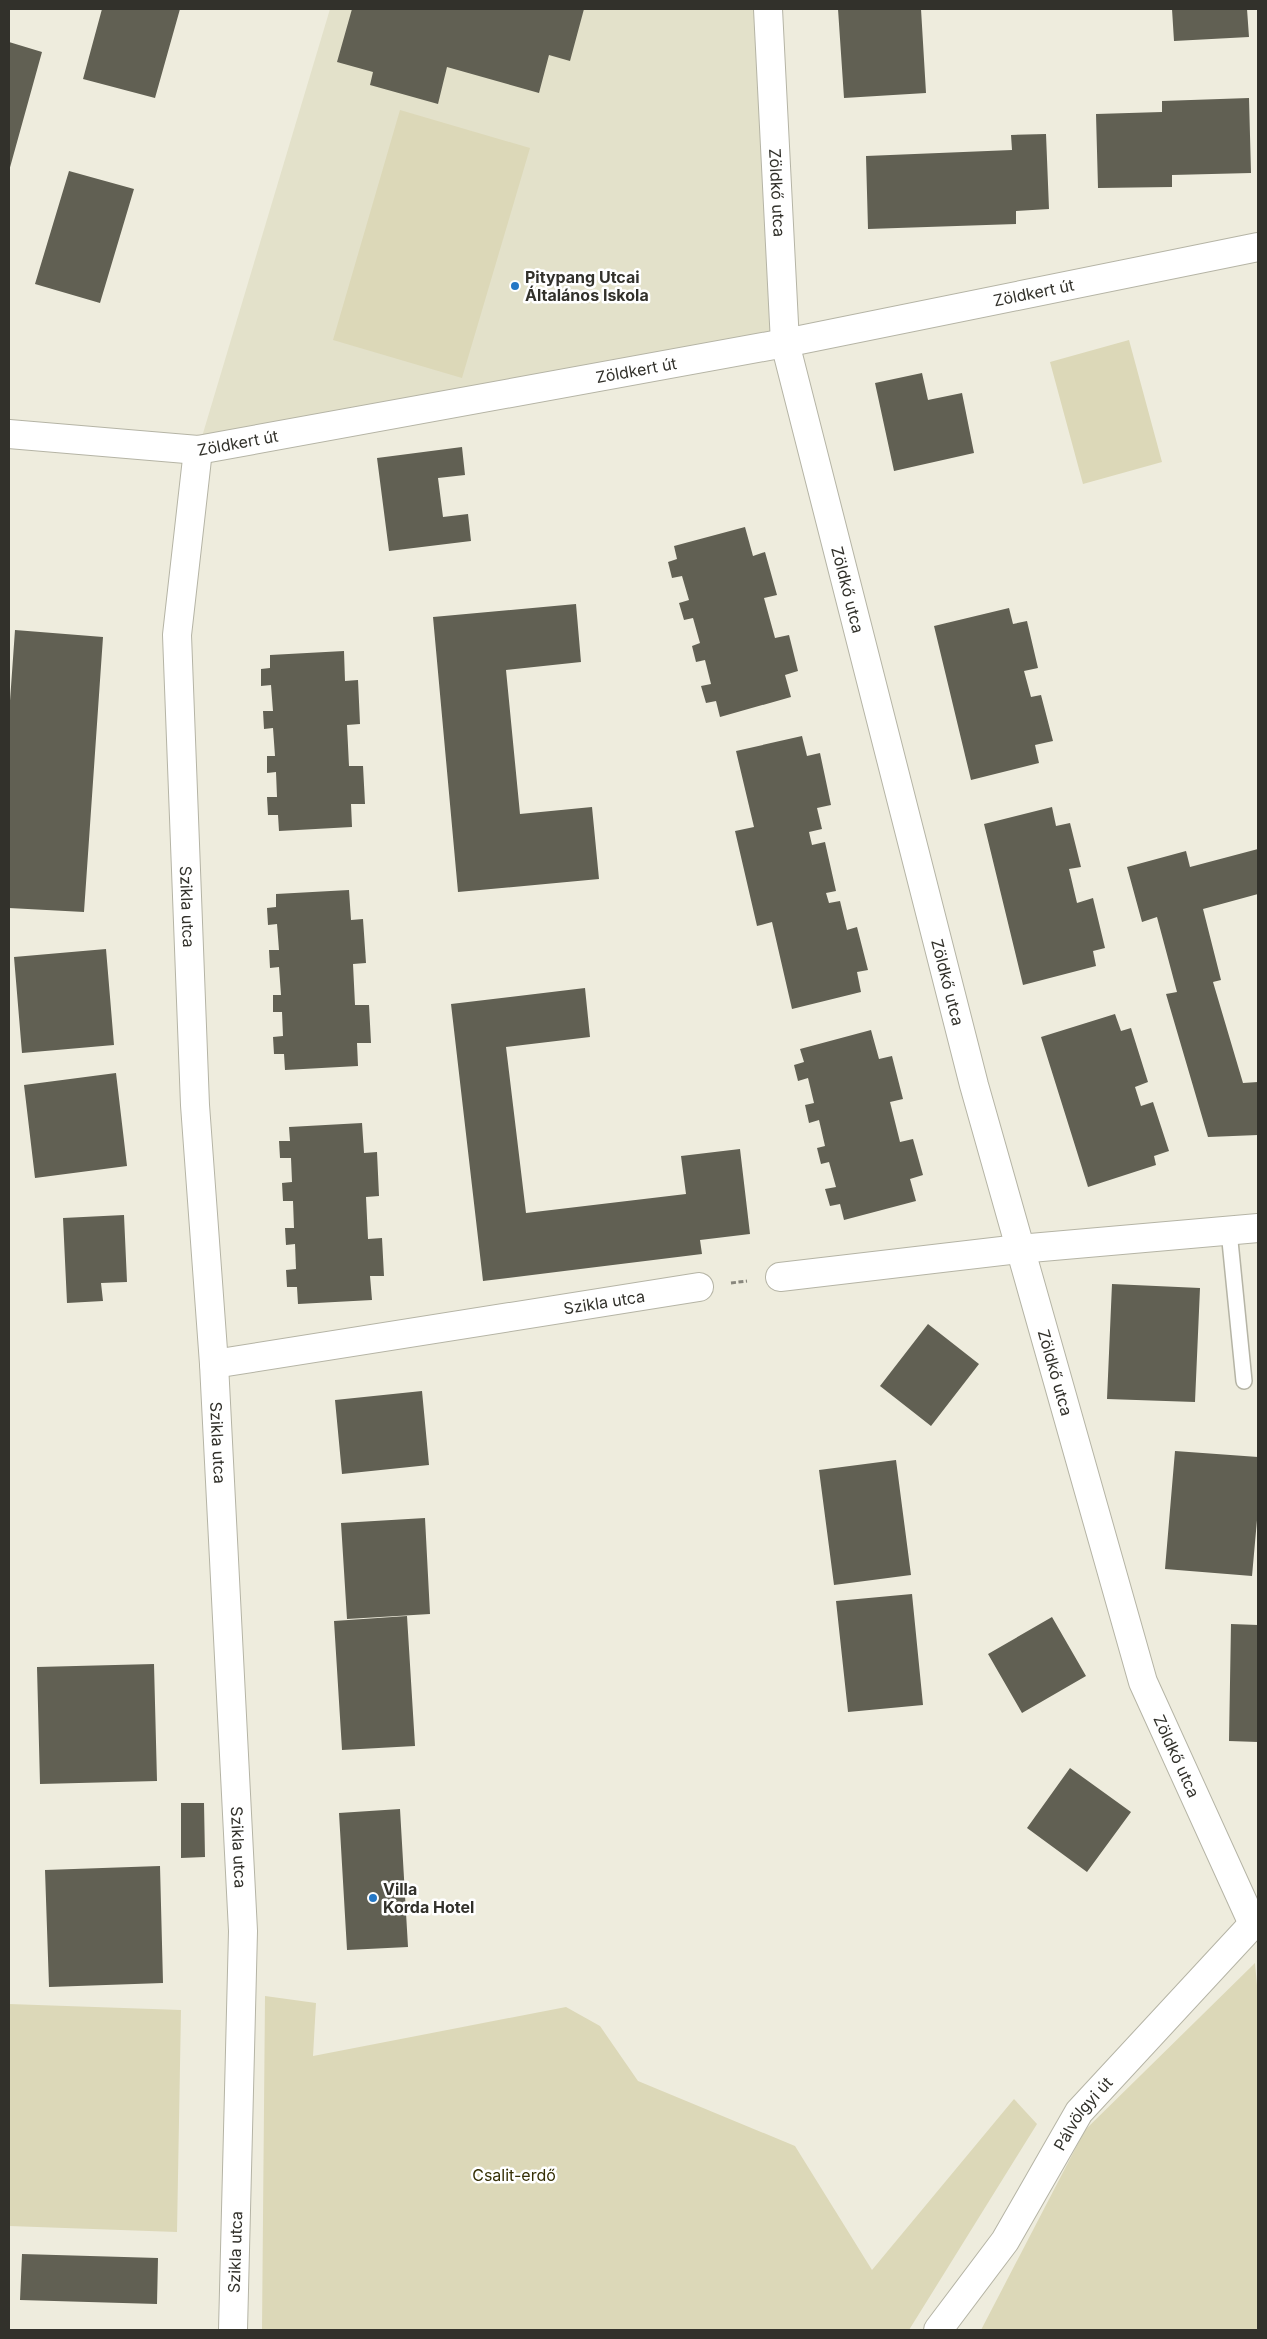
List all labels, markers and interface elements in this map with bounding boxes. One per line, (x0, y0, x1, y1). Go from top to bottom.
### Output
street label: Zöldkő utca (765, 148, 790, 238)
place label: Pitypang Utcai Általános Iskola (525, 267, 649, 305)
street label: Zöldkert út (992, 275, 1076, 310)
marker: Pitypang Utcai Általános Iskola (509, 280, 521, 292)
street label: Zöldkert út (594, 353, 678, 387)
street label: Zöldkert út (196, 426, 280, 460)
street label: Zöldkő utca (827, 544, 868, 635)
street label: Szikla utca (176, 865, 199, 948)
street label: Zöldkő utca (927, 937, 968, 1028)
street label: Szikla utca (562, 1286, 646, 1318)
street label: Zöldkő utca (1034, 1327, 1077, 1418)
street label: Szikla utca (206, 1401, 230, 1484)
street label: Zöldkő utca (1149, 1712, 1204, 1801)
street label: Szikla utca (227, 1806, 251, 1889)
place label: Villa Korda Hotel (383, 1879, 474, 1917)
marker: Villa Korda Hotel (367, 1892, 379, 1904)
street label: Pálvölgyi út (1049, 2073, 1117, 2154)
park label: Csalit-erdő (472, 2165, 556, 2185)
street label: Szikla utca (224, 2211, 246, 2293)

